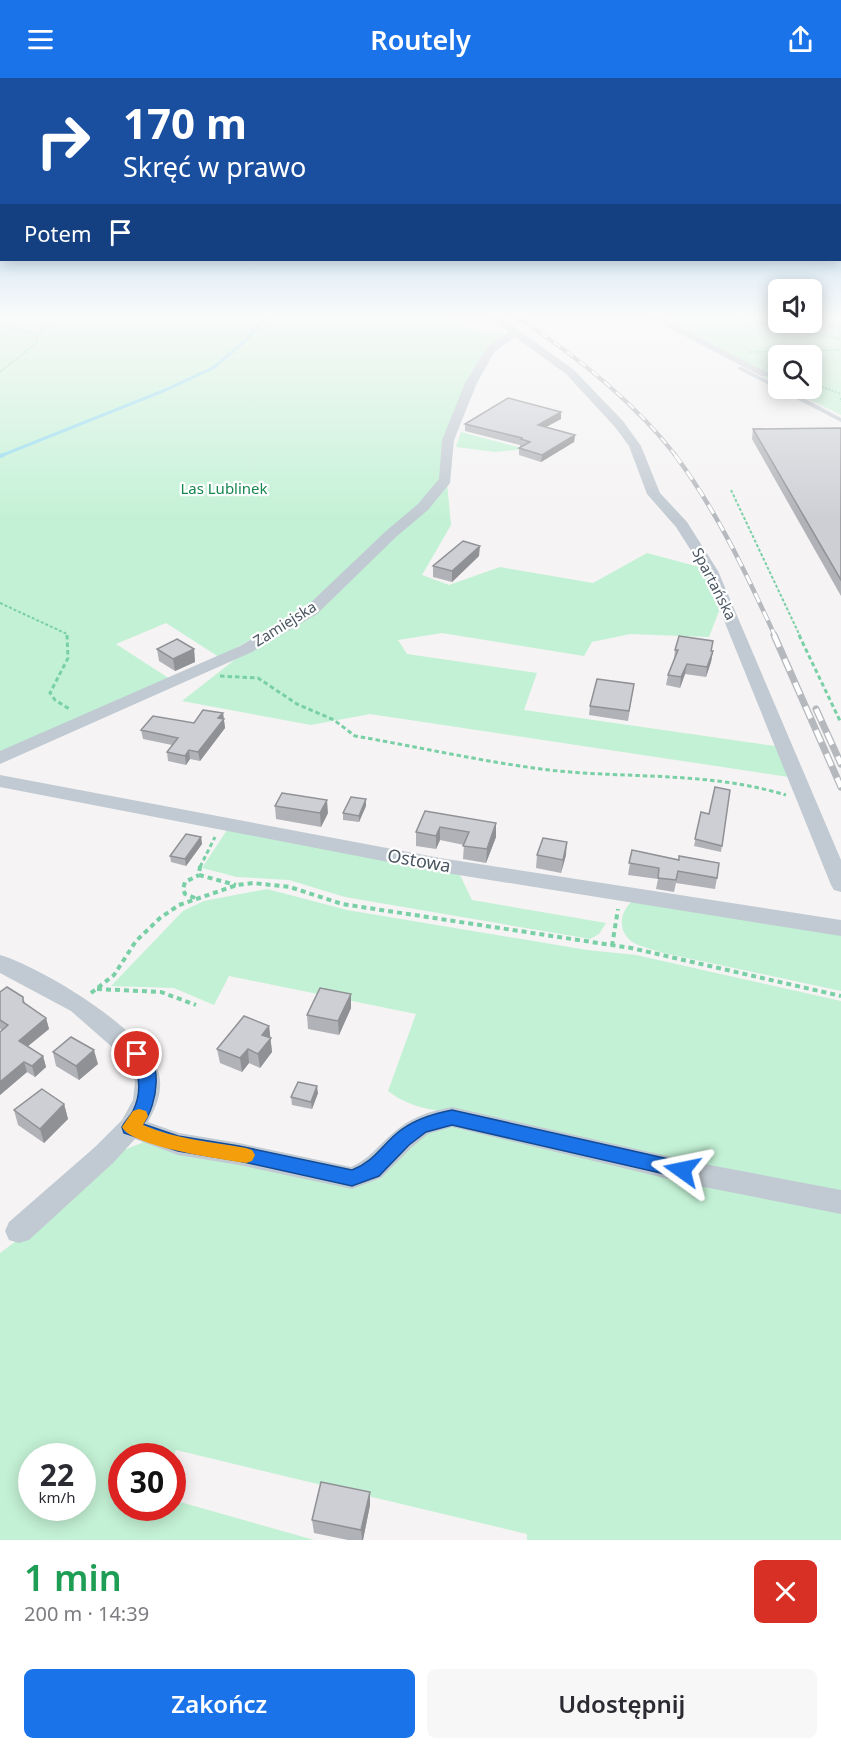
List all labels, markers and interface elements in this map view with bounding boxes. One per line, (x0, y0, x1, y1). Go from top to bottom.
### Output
text: Routely (370, 21, 471, 58)
icon: menu (24, 23, 57, 56)
icon: share (784, 23, 817, 56)
text: 170 m (123, 94, 247, 151)
icon: right (24, 102, 102, 180)
text: Skręć w prawo (123, 148, 306, 185)
icon: arrive (104, 216, 137, 249)
text: Potem (24, 218, 92, 248)
map controls (768, 279, 822, 399)
button: sound (768, 279, 822, 333)
button: search (768, 345, 822, 399)
park label: Las Lublinek (180, 478, 268, 498)
street label: Spartańska (688, 544, 742, 623)
street label: Zamiejska (249, 596, 320, 650)
street label: Ostowa (386, 843, 453, 877)
pin (111, 1028, 162, 1079)
icon: arrive (120, 1037, 153, 1070)
position arrow (650, 1138, 714, 1202)
speed limit sign: 30 (108, 1443, 186, 1521)
text: 22 (40, 1454, 74, 1495)
text: km/h (39, 1487, 75, 1507)
text: 1 min (24, 1553, 122, 1602)
button: close (754, 1560, 817, 1623)
text: 200 m · 14:39 (24, 1600, 149, 1627)
button: Zakończ (24, 1669, 415, 1738)
button: Udostępnij (427, 1669, 817, 1738)

